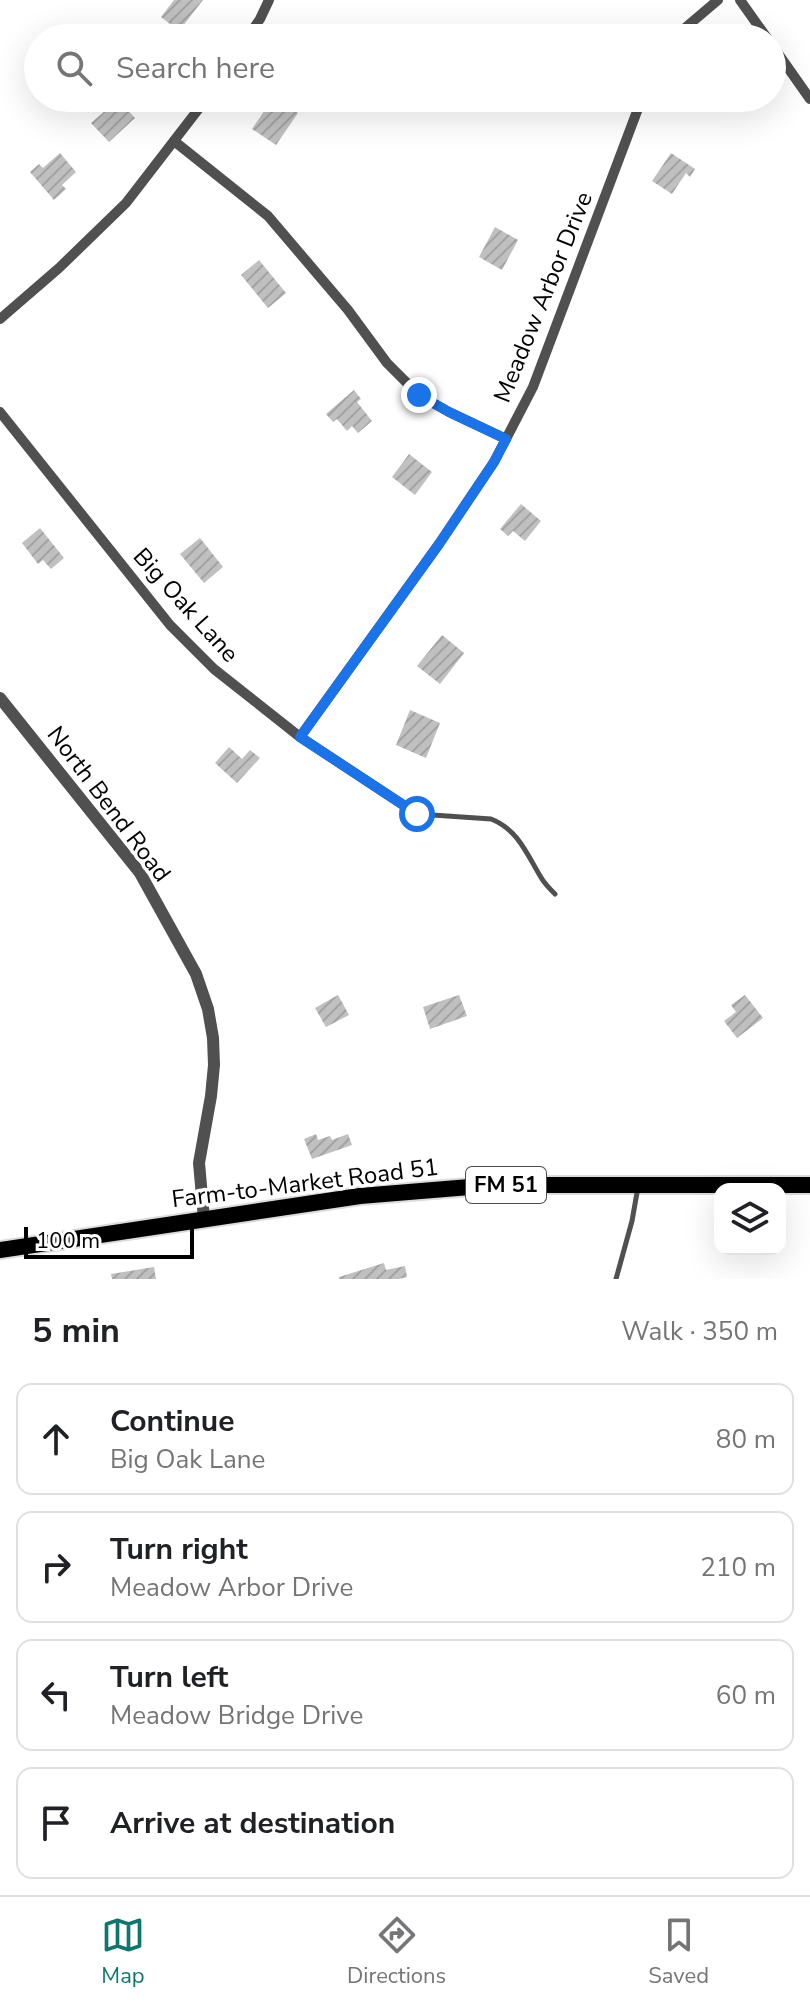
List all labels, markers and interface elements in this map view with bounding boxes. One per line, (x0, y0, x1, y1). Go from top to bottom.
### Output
search box (24, 24, 786, 112)
icon: search (52, 46, 96, 90)
text: Search here (116, 48, 275, 89)
street label: Meadow Arbor Drive (486, 187, 600, 407)
route end (401, 377, 437, 413)
street label: Big Oak Lane (126, 541, 246, 669)
street label: North Bend Road (40, 720, 178, 888)
route start (399, 796, 435, 832)
street label: Farm-to-Market Road 51 (170, 1151, 440, 1215)
road number: FM 51 (466, 1167, 546, 1203)
map controls (714, 1183, 786, 1255)
button: layers (714, 1183, 786, 1255)
scale bar (24, 1223, 194, 1259)
text: 100 m (36, 1226, 100, 1256)
text: 5 min (32, 1308, 120, 1354)
text: Walk · 350 m (621, 1314, 778, 1349)
text: Continue (110, 1401, 235, 1442)
icon: ahead (34, 1417, 78, 1461)
text: 80 m (716, 1422, 776, 1457)
text: Big Oak Lane (110, 1442, 265, 1477)
text: Turn right (110, 1529, 248, 1570)
icon: right (34, 1545, 78, 1589)
text: 210 m (700, 1550, 776, 1585)
text: Meadow Arbor Drive (110, 1570, 353, 1605)
text: Turn left (110, 1657, 228, 1698)
icon: left (34, 1673, 78, 1717)
text: 60 m (716, 1678, 776, 1713)
text: Meadow Bridge Drive (110, 1698, 363, 1733)
icon: arrive (34, 1801, 78, 1845)
text: Arrive at destination (110, 1803, 395, 1844)
tab: Map (101, 1913, 145, 1991)
tab: Directions (347, 1913, 446, 1991)
tab: Saved (648, 1913, 709, 1991)

